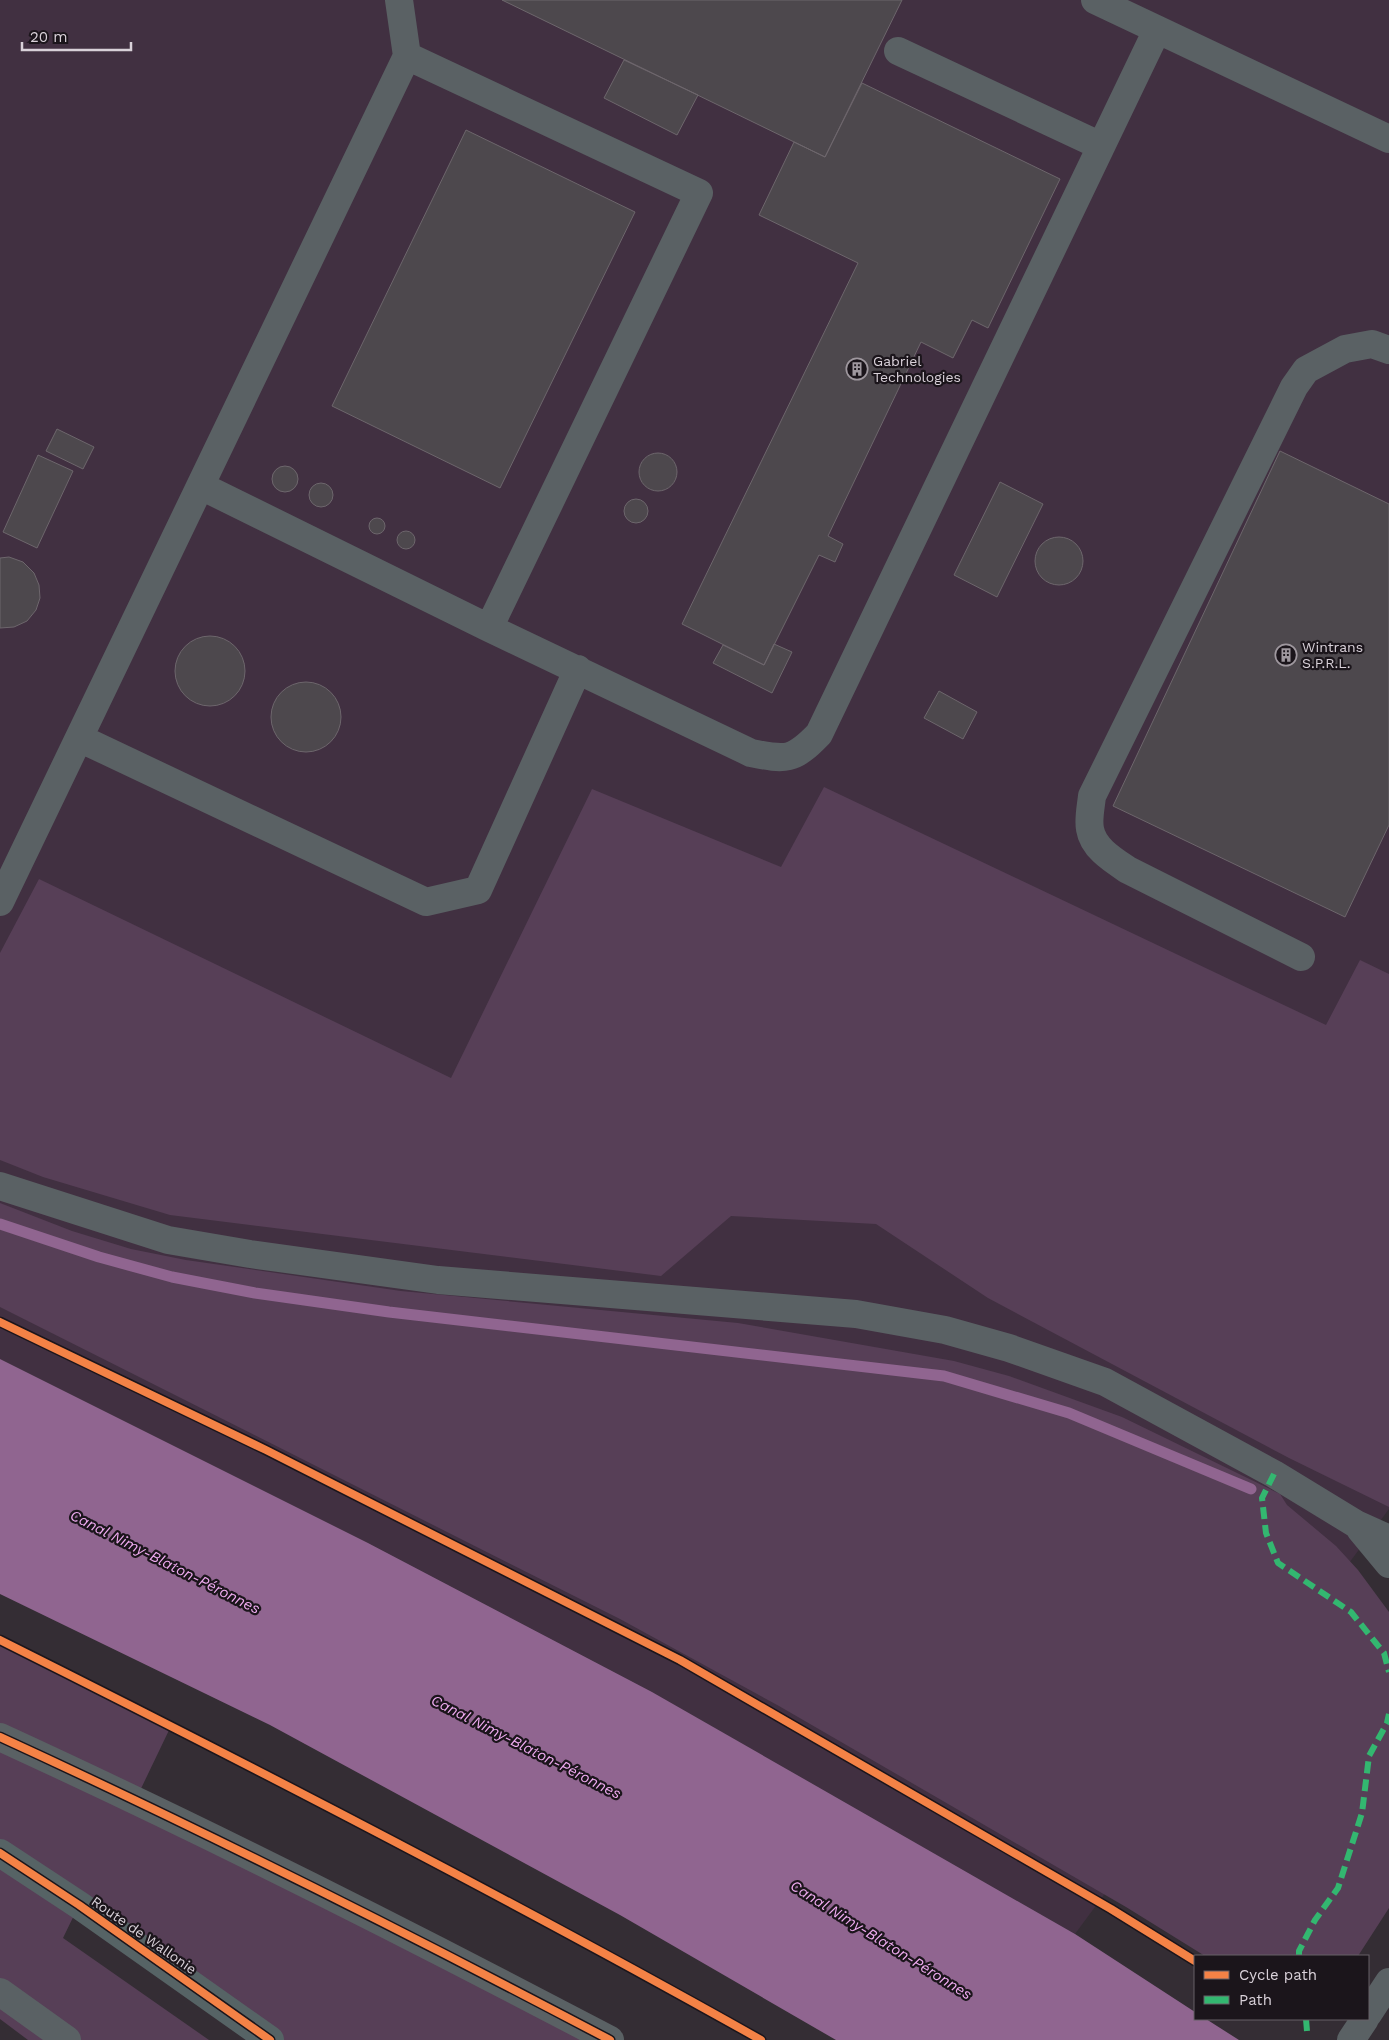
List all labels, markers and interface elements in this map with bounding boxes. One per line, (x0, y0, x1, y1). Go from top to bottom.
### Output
scale bar (22, 20, 131, 52)
text: 20 m (30, 28, 68, 46)
place label: Gabriel Technologies (873, 353, 961, 385)
building icon: Gabriel Technologies (845, 357, 869, 381)
place label: Wintrans S.P.R.L. (1302, 639, 1363, 671)
building icon: Wintrans S.P.R.L. (1274, 643, 1298, 667)
water label: Canal Nimy-Blaton-Péronnes (67, 1506, 263, 1618)
water label: Canal Nimy-Blaton-Péronnes (428, 1691, 624, 1803)
water label: Canal Nimy-Blaton-Péronnes (787, 1876, 976, 2004)
street label: Route de Wallonie (88, 1893, 200, 1977)
legend (1194, 1955, 1369, 2020)
text: Cycle path (1239, 1966, 1317, 1984)
text: Path (1239, 1991, 1272, 2009)

